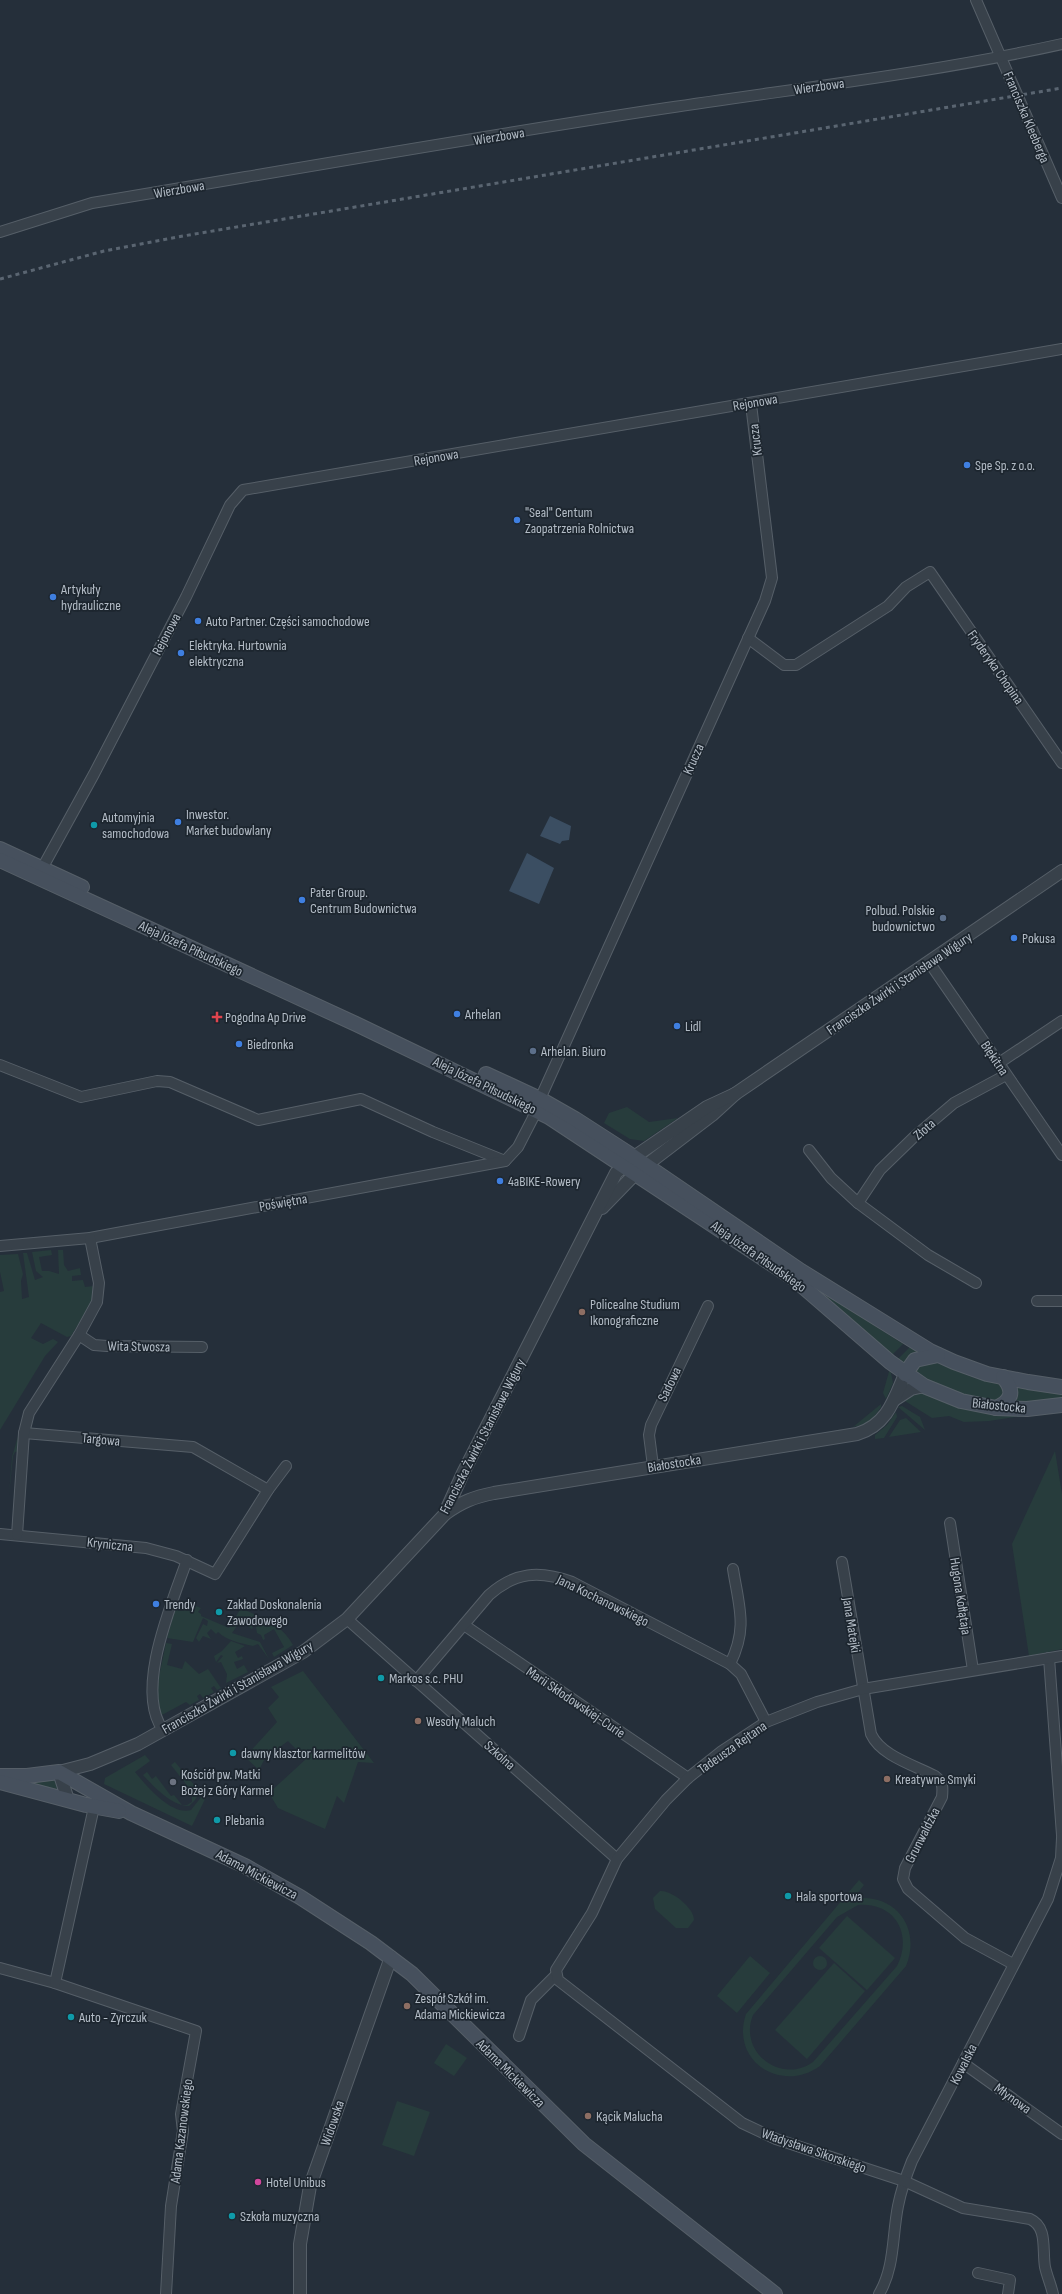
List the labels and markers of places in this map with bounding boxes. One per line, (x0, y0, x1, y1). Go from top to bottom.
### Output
place label: Spe Sp. z o.o. (975, 457, 1035, 474)
marker: Spe Sp. z o.o. (962, 460, 972, 470)
place label: "Seal" Centum Zaopatrzenia Rolnictwa (525, 504, 634, 537)
marker: "Seal" Centum Zaopatrzenia Rolnictwa (512, 515, 522, 525)
place label: Artykuły hydrauliczne (60, 581, 121, 614)
marker: Artykuły hydrauliczne (48, 592, 58, 602)
place label: Auto Partner. Części samochodowe (205, 613, 370, 630)
marker: Auto Partner. Części samochodowe (193, 616, 203, 626)
place label: Elektryka. Hurtownia elektryczna (189, 637, 287, 670)
marker: Elektryka. Hurtownia elektryczna (176, 648, 186, 658)
place label: Inwestor. Market budowlany (186, 806, 272, 839)
place label: Automyjnia samochodowa (101, 809, 169, 842)
marker: Inwestor. Market budowlany (173, 817, 183, 827)
marker: Automyjnia samochodowa (89, 820, 99, 830)
place label: Pater Group. Centrum Budownictwa (310, 884, 417, 917)
marker: Pater Group. Centrum Budownictwa (297, 895, 307, 905)
place label: Polbud. Polskie budownictwo (865, 902, 935, 935)
marker: Polbud. Polskie budownictwo (938, 913, 948, 923)
place label: Pokusa (1022, 930, 1055, 947)
marker: Pokusa (1009, 933, 1019, 943)
place label: Arhelan (464, 1006, 501, 1023)
place label: Pogodna Ap Drive (225, 1009, 306, 1026)
marker: Arhelan (452, 1009, 462, 1019)
marker: Pogodna Ap Drive (212, 1012, 222, 1022)
place label: Lidl (685, 1018, 701, 1035)
marker: Lidl (672, 1021, 682, 1031)
place label: Biedronka (247, 1036, 294, 1053)
marker: Biedronka (234, 1039, 244, 1049)
place label: Arhelan. Biuro (540, 1043, 606, 1060)
marker: Arhelan. Biuro (528, 1046, 538, 1056)
place label: 4aBIKE-Rowery (508, 1173, 581, 1190)
marker: 4aBIKE-Rowery (495, 1176, 505, 1186)
place label: Policealne Studium Ikonograficzne (590, 1296, 680, 1329)
marker: Policealne Studium Ikonograficzne (577, 1307, 587, 1317)
place label: Trendy (164, 1596, 196, 1613)
place label: Zakład Doskonalenia Zawodowego (227, 1596, 322, 1629)
marker: Trendy (151, 1599, 161, 1609)
marker: Zakład Doskonalenia Zawodowego (214, 1607, 224, 1617)
place label: Markos s.c. PHU (389, 1670, 463, 1687)
marker: Markos s.c. PHU (376, 1673, 386, 1683)
place label: Wesoły Maluch (426, 1713, 496, 1730)
marker: Wesoły Maluch (413, 1716, 423, 1726)
place label: dawny klasztor karmelitów (241, 1745, 366, 1762)
marker: dawny klasztor karmelitów (228, 1748, 238, 1758)
place label: Kościół pw. Matki Bożej z Góry Karmel (181, 1766, 273, 1799)
place label: Kreatywne Smyki (895, 1771, 976, 1788)
marker: Kreatywne Smyki (882, 1774, 892, 1784)
marker: Kościół pw. Matki Bożej z Góry Karmel (168, 1777, 178, 1787)
place label: Plebania (225, 1812, 264, 1829)
marker: Plebania (212, 1815, 222, 1825)
place label: Hala sportowa (796, 1888, 863, 1905)
marker: Hala sportowa (783, 1891, 793, 1901)
place label: Zespół Szkół im. Adama Mickiewicza (414, 1990, 505, 2023)
marker: Zespół Szkół im. Adama Mickiewicza (402, 2001, 412, 2011)
place label: Auto - Zyrczuk (78, 2009, 148, 2026)
marker: Auto - Zyrczuk (66, 2012, 76, 2022)
place label: Kącik Malucha (596, 2108, 663, 2125)
marker: Kącik Malucha (583, 2111, 593, 2121)
place label: Hotel Unibus (266, 2174, 326, 2191)
marker: Hotel Unibus (253, 2177, 263, 2187)
place label: Szkoła muzyczna (240, 2208, 319, 2225)
marker: Szkoła muzyczna (227, 2211, 237, 2221)

